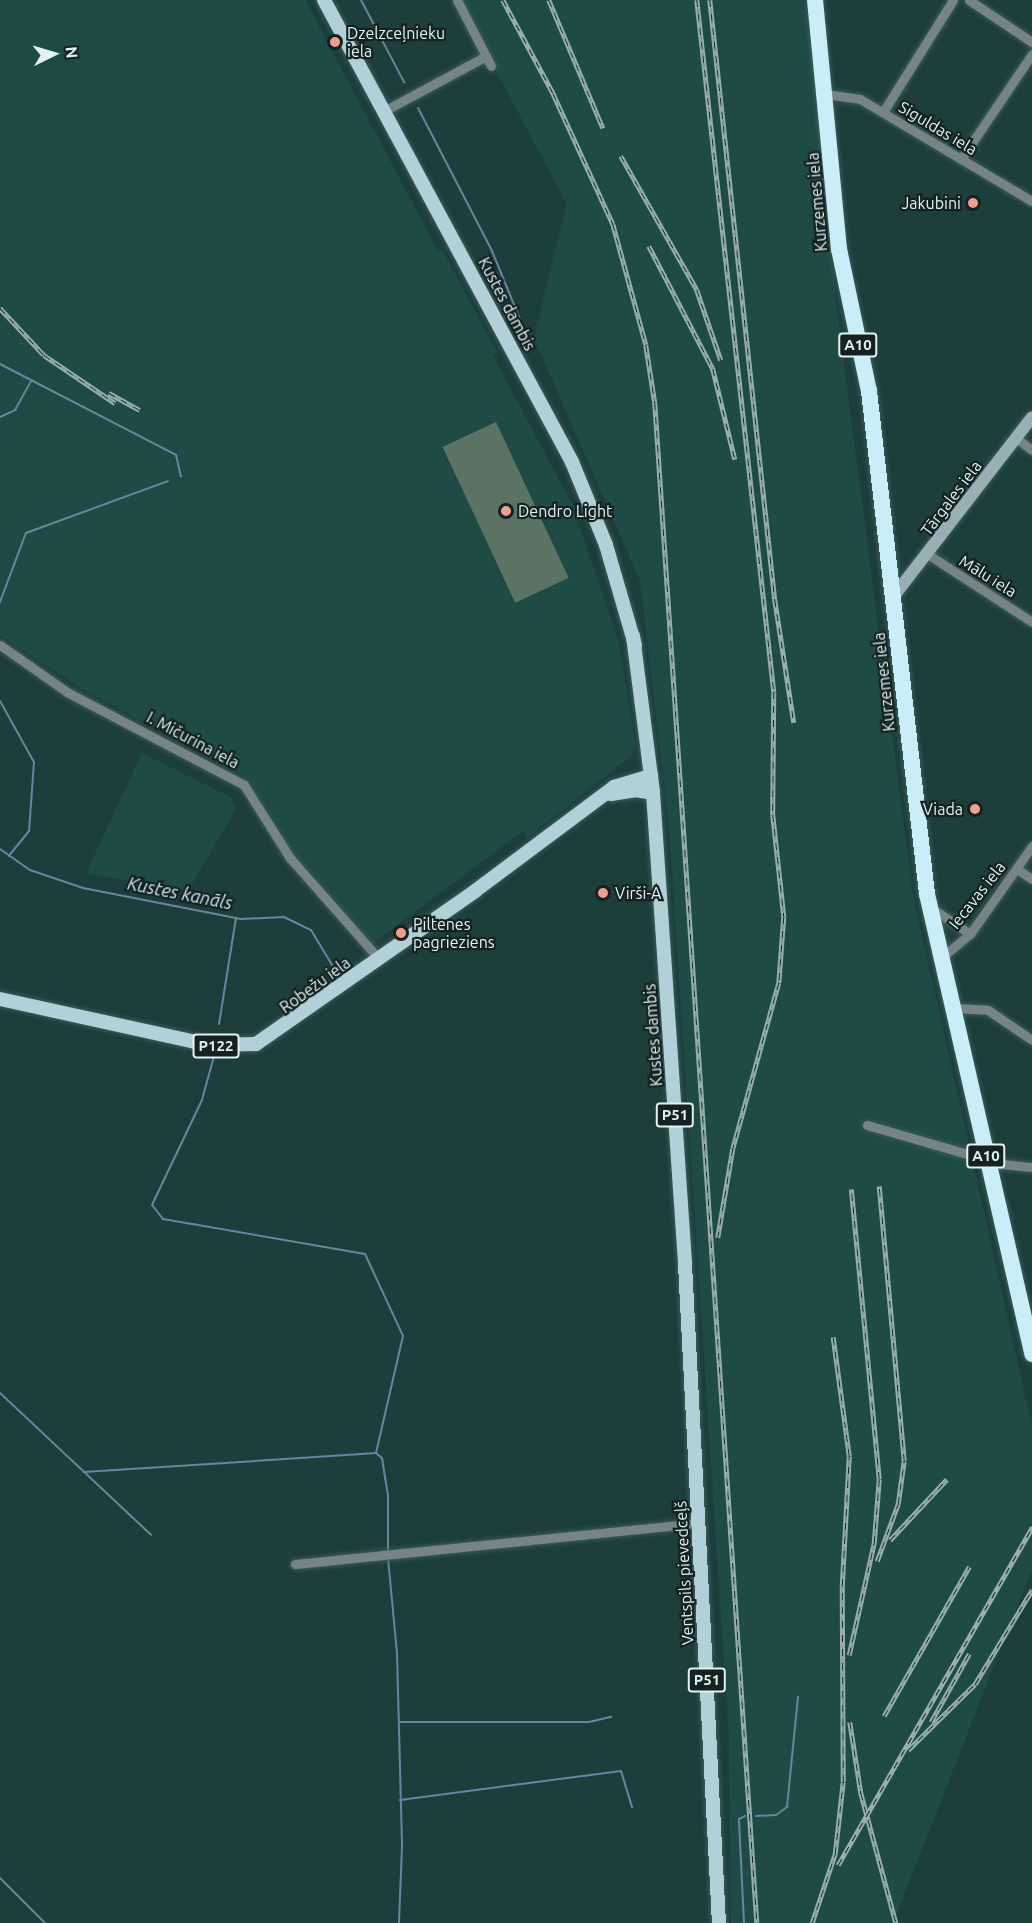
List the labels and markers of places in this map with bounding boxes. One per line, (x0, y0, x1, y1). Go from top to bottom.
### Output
place label: Dzelzceļnieku iela (347, 23, 445, 61)
marker: Dzelzceļnieku iela (328, 35, 342, 49)
place label: Jakubini (901, 193, 961, 213)
marker: Jakubini (966, 196, 980, 210)
place label: Dendro Light (518, 501, 612, 521)
marker: Dendro Light (499, 504, 513, 518)
place label: Viada (923, 799, 963, 819)
marker: Viada (968, 802, 982, 816)
place label: Virši-A (615, 883, 661, 903)
marker: Virši-A (596, 886, 610, 900)
place label: Piltenes pagrieziens (413, 914, 495, 952)
marker: Piltenes pagrieziens (394, 926, 408, 940)

